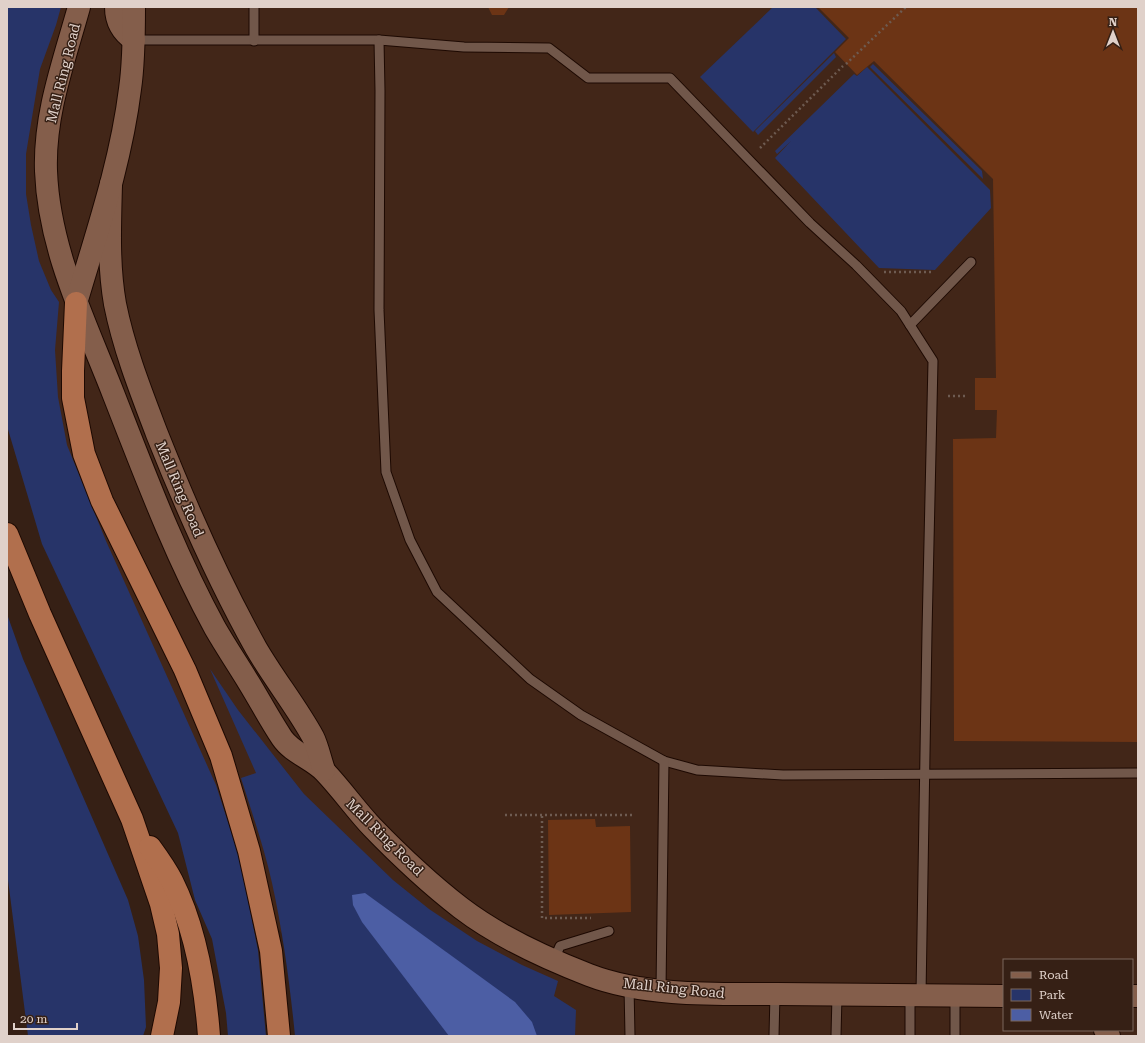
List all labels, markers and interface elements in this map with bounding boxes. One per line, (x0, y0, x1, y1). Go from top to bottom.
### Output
north arrow (1093, 12, 1133, 52)
text: N (1109, 16, 1118, 29)
street label: Mall Ring Road (43, 22, 83, 124)
street label: Mall Ring Road (153, 439, 207, 539)
street label: Mall Ring Road (343, 795, 427, 879)
legend (1003, 959, 1133, 1031)
text: Road (1039, 968, 1069, 982)
street label: Mall Ring Road (622, 975, 726, 1001)
text: Park (1039, 988, 1066, 1002)
scale bar (14, 1005, 77, 1031)
text: Water (1039, 1008, 1073, 1022)
text: 20 m (20, 1012, 47, 1026)

